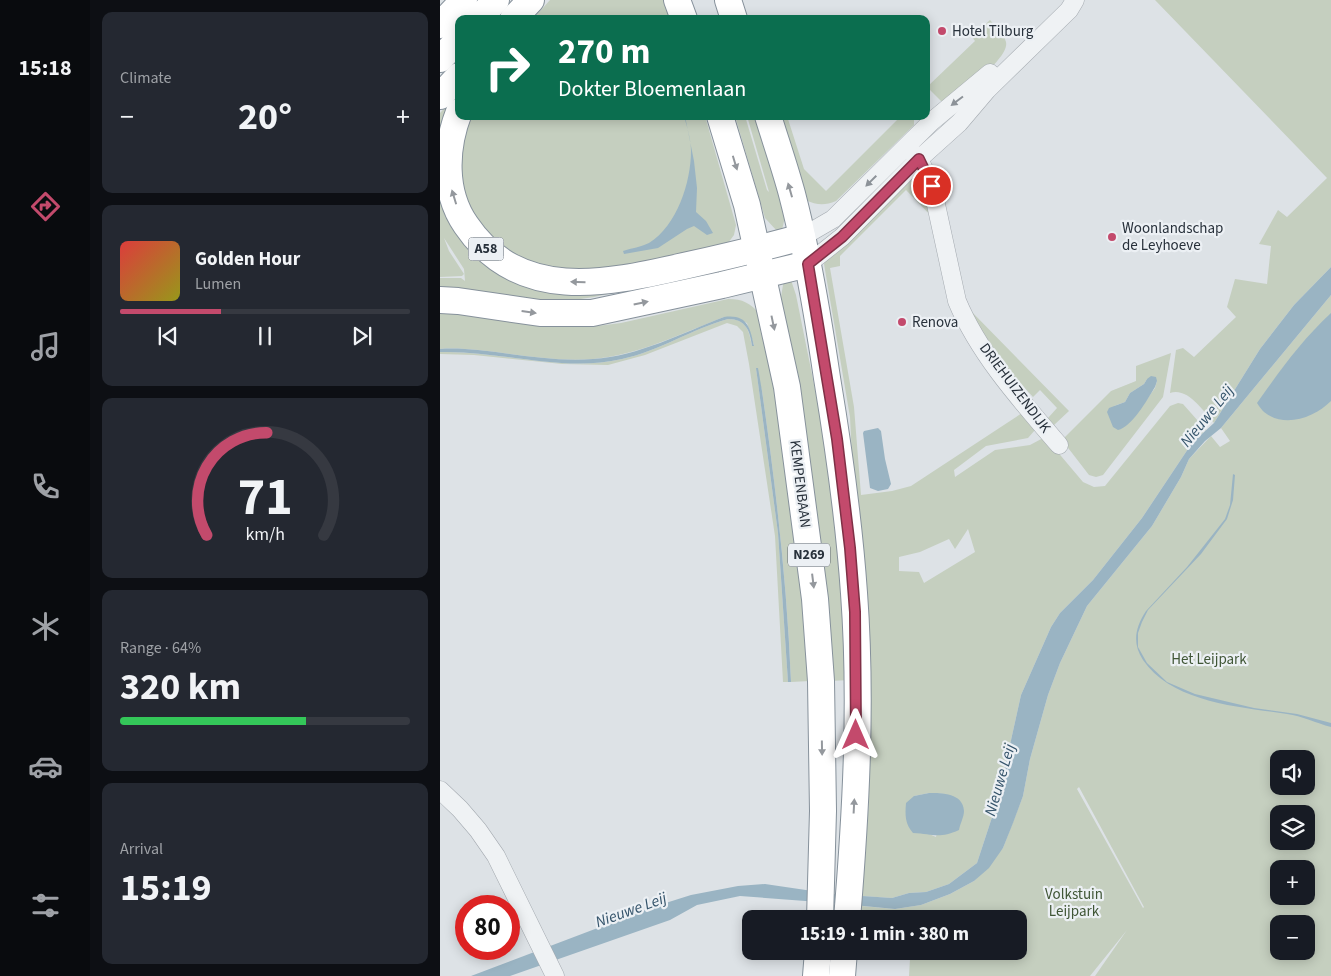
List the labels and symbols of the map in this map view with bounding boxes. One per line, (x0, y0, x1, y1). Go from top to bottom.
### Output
place label: Hotel Tilburg (952, 21, 1034, 42)
marker: Hotel Tilburg (936, 25, 948, 37)
one-way arrow (951, 95, 964, 106)
one-way arrow (731, 155, 739, 170)
pin (911, 165, 953, 207)
one-way arrow (866, 175, 878, 187)
one-way arrow (786, 182, 794, 197)
one-way arrow (449, 190, 457, 205)
place label: Woonlandschap de Leyhoeve (1122, 218, 1223, 256)
marker: Woonlandschap de Leyhoeve (1106, 231, 1118, 243)
road number: A58 (468, 238, 504, 260)
one-way arrow (570, 278, 586, 286)
one-way arrow (633, 299, 649, 307)
one-way arrow (522, 308, 538, 316)
place label: Renova (912, 312, 958, 333)
one-way arrow (769, 315, 777, 330)
marker: Renova (896, 316, 908, 328)
street label: DRIEHUIZENDIJK (974, 339, 1056, 438)
water label: Nieuwe Leij (1175, 380, 1239, 452)
street label: KEMPENBAAN (784, 439, 816, 529)
road number: N269 (788, 544, 830, 566)
one-way arrow (809, 573, 817, 589)
park label: Het Leijpark (1171, 649, 1247, 670)
position arrow (829, 708, 881, 760)
one-way arrow (818, 740, 826, 756)
water label: Nieuwe Leij (979, 741, 1021, 819)
one-way arrow (850, 798, 858, 814)
park label: Volkstuin Leijpark (1045, 884, 1103, 922)
water label: Nieuwe Leij (592, 887, 670, 933)
speed limit sign: 80 (455, 895, 520, 960)

